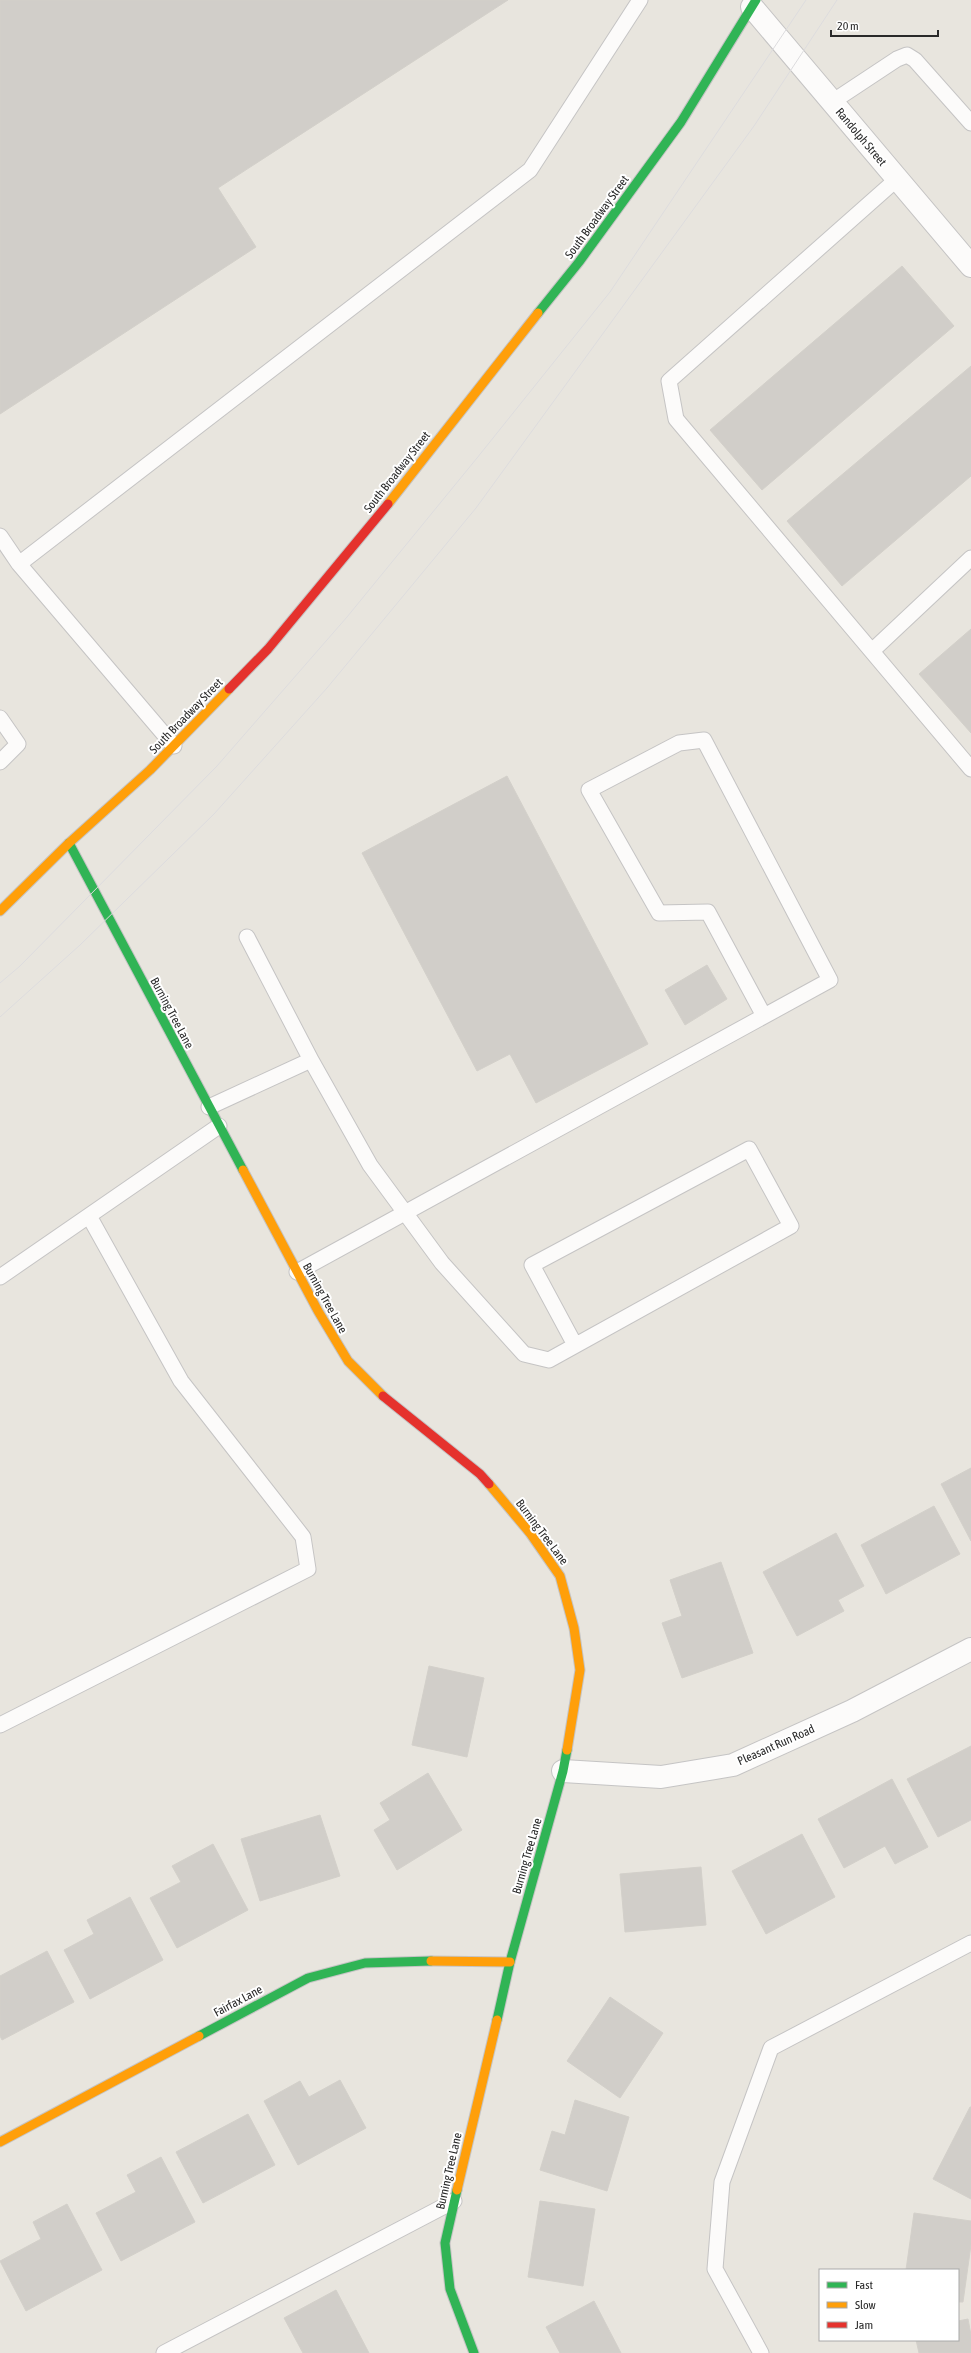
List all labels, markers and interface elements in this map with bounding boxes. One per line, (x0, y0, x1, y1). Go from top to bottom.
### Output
scale bar (831, 12, 938, 38)
text: 20 m (837, 19, 859, 33)
street label: Randolph Street (833, 105, 890, 169)
street label: South Broadway Street (562, 172, 632, 261)
street label: South Broadway Street (361, 428, 433, 515)
street label: South Broadway Street (147, 675, 226, 756)
street label: Burning Tree Lane (147, 975, 197, 1051)
street label: Burning Tree Lane (300, 1260, 350, 1336)
street label: Burning Tree Lane (513, 1497, 571, 1567)
street label: Pleasant Run Road (735, 1722, 817, 1768)
street label: Burning Tree Lane (509, 1816, 545, 1896)
street label: Fairfax Lane (211, 1982, 265, 2020)
street label: Burning Tree Lane (433, 2131, 465, 2211)
legend (819, 2269, 959, 2341)
text: Fast (855, 2278, 873, 2292)
text: Slow (855, 2298, 876, 2312)
text: Jam (855, 2318, 873, 2332)

